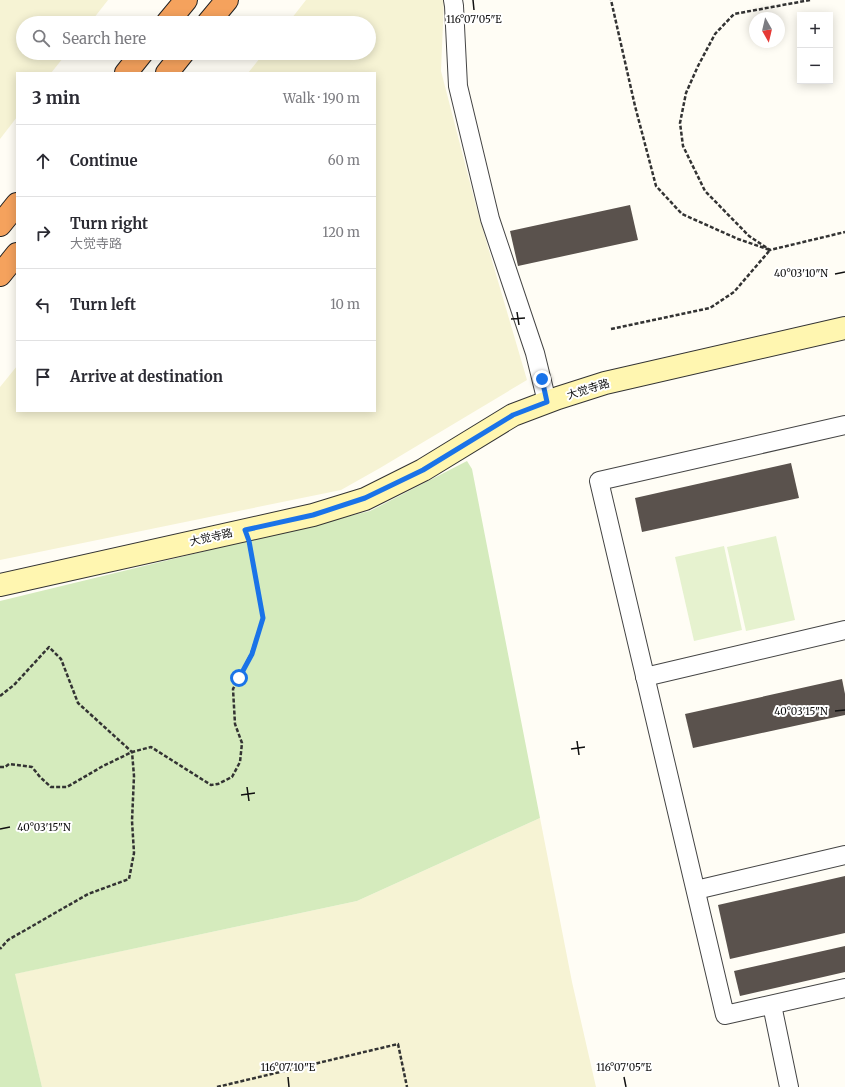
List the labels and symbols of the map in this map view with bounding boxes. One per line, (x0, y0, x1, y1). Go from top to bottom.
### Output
north arrow (749, 12, 785, 48)
text: 116°07'05"E (446, 13, 502, 26)
text: 40°03'10"N (774, 267, 828, 280)
route end (533, 370, 551, 388)
street label: 大觉寺路 (565, 376, 611, 402)
street label: 大觉寺路 (188, 525, 234, 549)
route start (230, 669, 248, 687)
text: 40°03'15"N (774, 705, 828, 718)
text: 40°03'15"N (17, 821, 71, 834)
text: 116°07'10"E (261, 1061, 316, 1074)
text: 116°07'05"E (596, 1061, 652, 1074)

